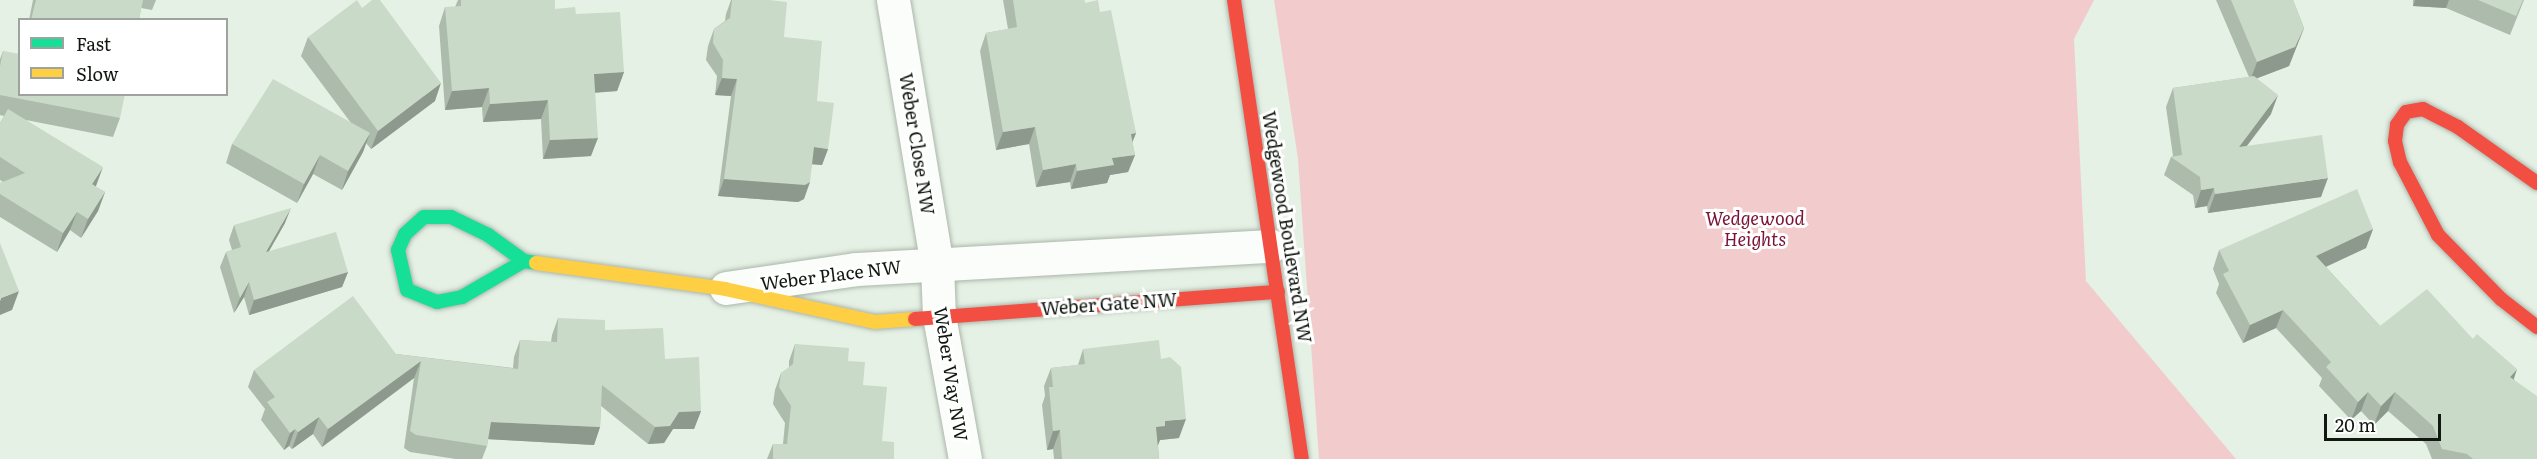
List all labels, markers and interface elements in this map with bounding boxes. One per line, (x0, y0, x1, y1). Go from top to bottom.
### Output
legend (18, 18, 228, 96)
text: Fast (76, 30, 111, 57)
text: Slow (76, 60, 118, 87)
street label: Weber Close NW (895, 72, 939, 216)
street label: Wedgewood Boulevard NW (1258, 110, 1316, 344)
park label: Wedgewood Heights (1705, 208, 1805, 250)
street label: Weber Place NW (759, 256, 903, 294)
street label: Weber Gate NW (1040, 288, 1178, 320)
street label: Weber Way NW (930, 305, 972, 443)
scale bar (2327, 402, 2444, 440)
text: 20 m (2335, 411, 2376, 438)

